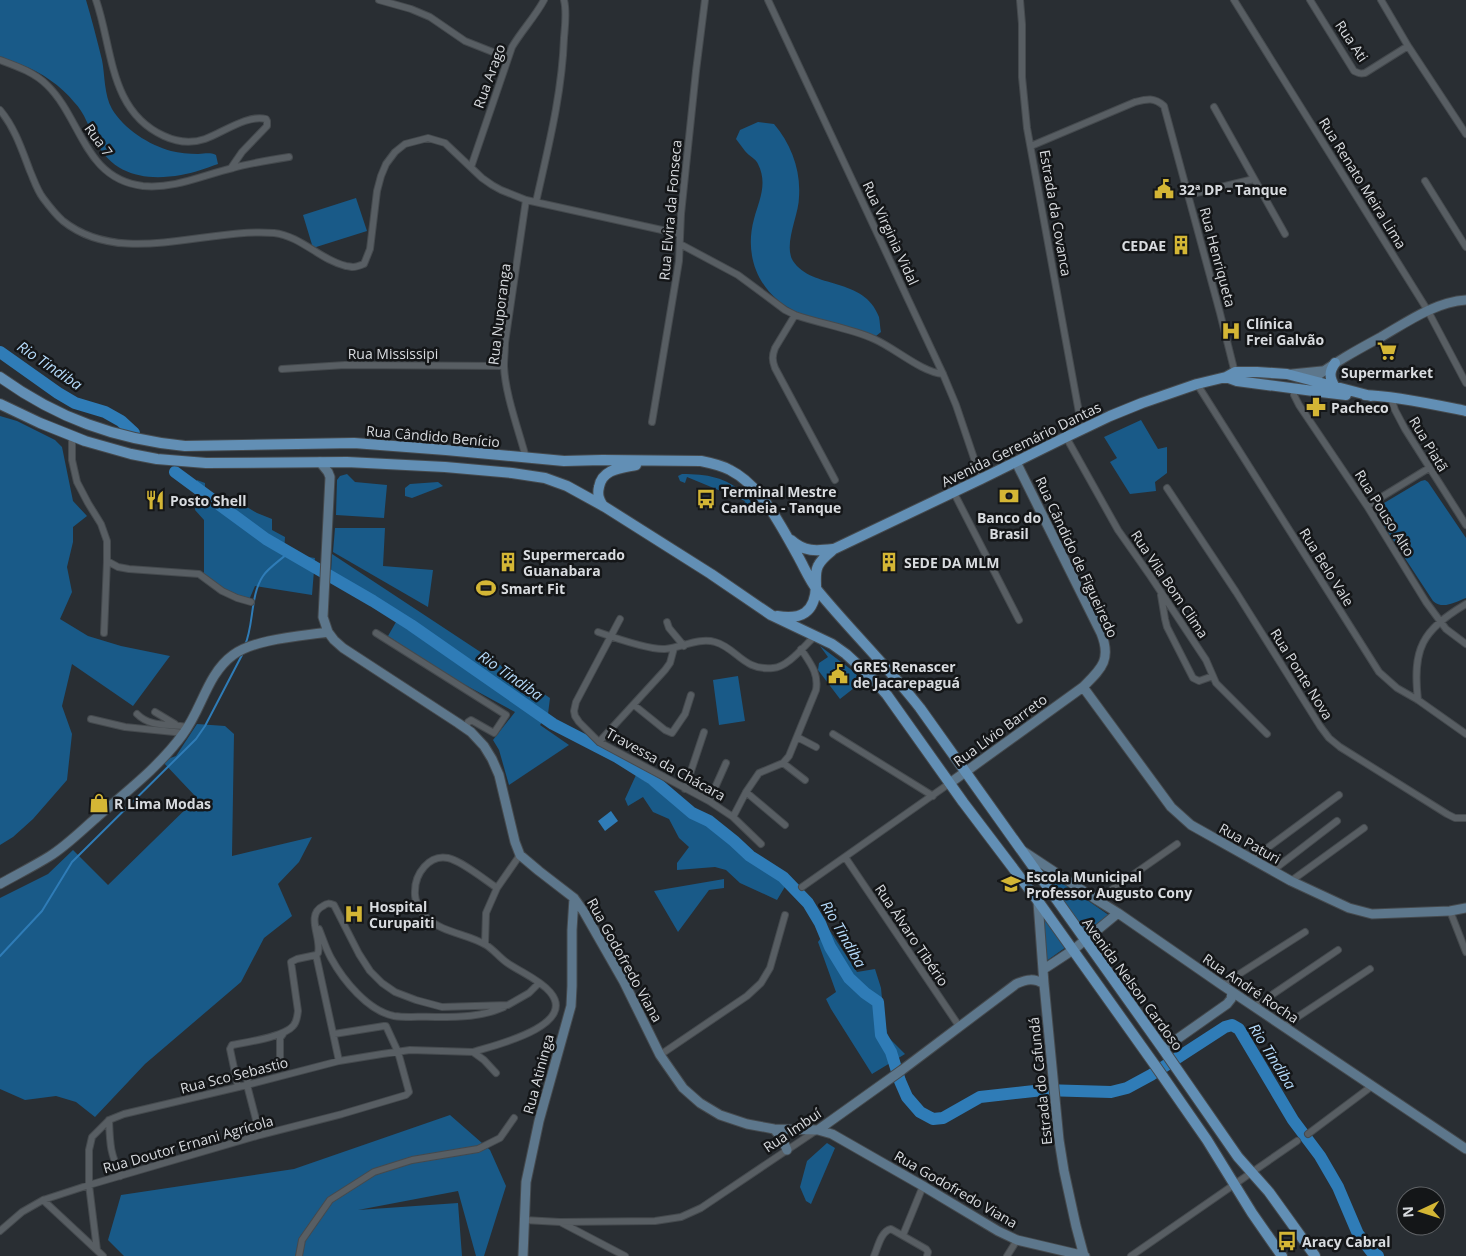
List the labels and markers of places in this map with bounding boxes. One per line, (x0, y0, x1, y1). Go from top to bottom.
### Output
public building icon: 32ª DP - Tanque (1153, 178, 1175, 200)
place label: 32ª DP - Tanque (1179, 180, 1287, 199)
building icon: CEDAE (1170, 234, 1192, 256)
place label: CEDAE (1121, 236, 1166, 255)
place label: Clínica Frei Galvão (1246, 314, 1325, 349)
hospital icon: Clínica Frei Galvão (1220, 320, 1242, 342)
supermarket icon: Supermarket (1376, 340, 1398, 362)
place label: Supermarket (1341, 363, 1433, 382)
pharmacy icon: Pacheco (1305, 396, 1327, 418)
place label: Pacheco (1331, 398, 1389, 417)
place label: Terminal Mestre Candeia - Tanque (721, 482, 841, 517)
bank icon: Banco do Brasil (998, 485, 1020, 507)
bus stop icon: Terminal Mestre Candeia - Tanque (695, 488, 717, 510)
restaurant icon: Posto Shell (144, 489, 166, 511)
place label: Posto Shell (170, 491, 247, 510)
place label: Banco do Brasil (977, 508, 1041, 543)
place label: Supermercado Guanabara (523, 545, 625, 580)
building icon: Supermercado Guanabara (497, 551, 519, 573)
building icon: SEDE DA MLM (878, 551, 900, 573)
place label: SEDE DA MLM (904, 553, 999, 572)
sports icon: Smart Fit (475, 577, 497, 599)
place label: Smart Fit (501, 579, 565, 598)
place label: GRES Renascer de Jacarepaguá (853, 657, 960, 692)
public building icon: GRES Renascer de Jacarepaguá (827, 663, 849, 685)
shop icon: R Lima Modas (88, 792, 110, 814)
place label: R Lima Modas (114, 794, 211, 813)
place label: Escola Municipal Professor Augusto Cony (1026, 867, 1192, 902)
school or university icon: Escola Municipal Professor Augusto Cony (1000, 873, 1022, 895)
place label: Hospital Curupaiti (369, 897, 435, 932)
hospital icon: Hospital Curupaiti (343, 903, 365, 925)
bus stop icon: Aracy Cabral (1276, 1230, 1298, 1252)
place label: Aracy Cabral (1302, 1232, 1391, 1251)

